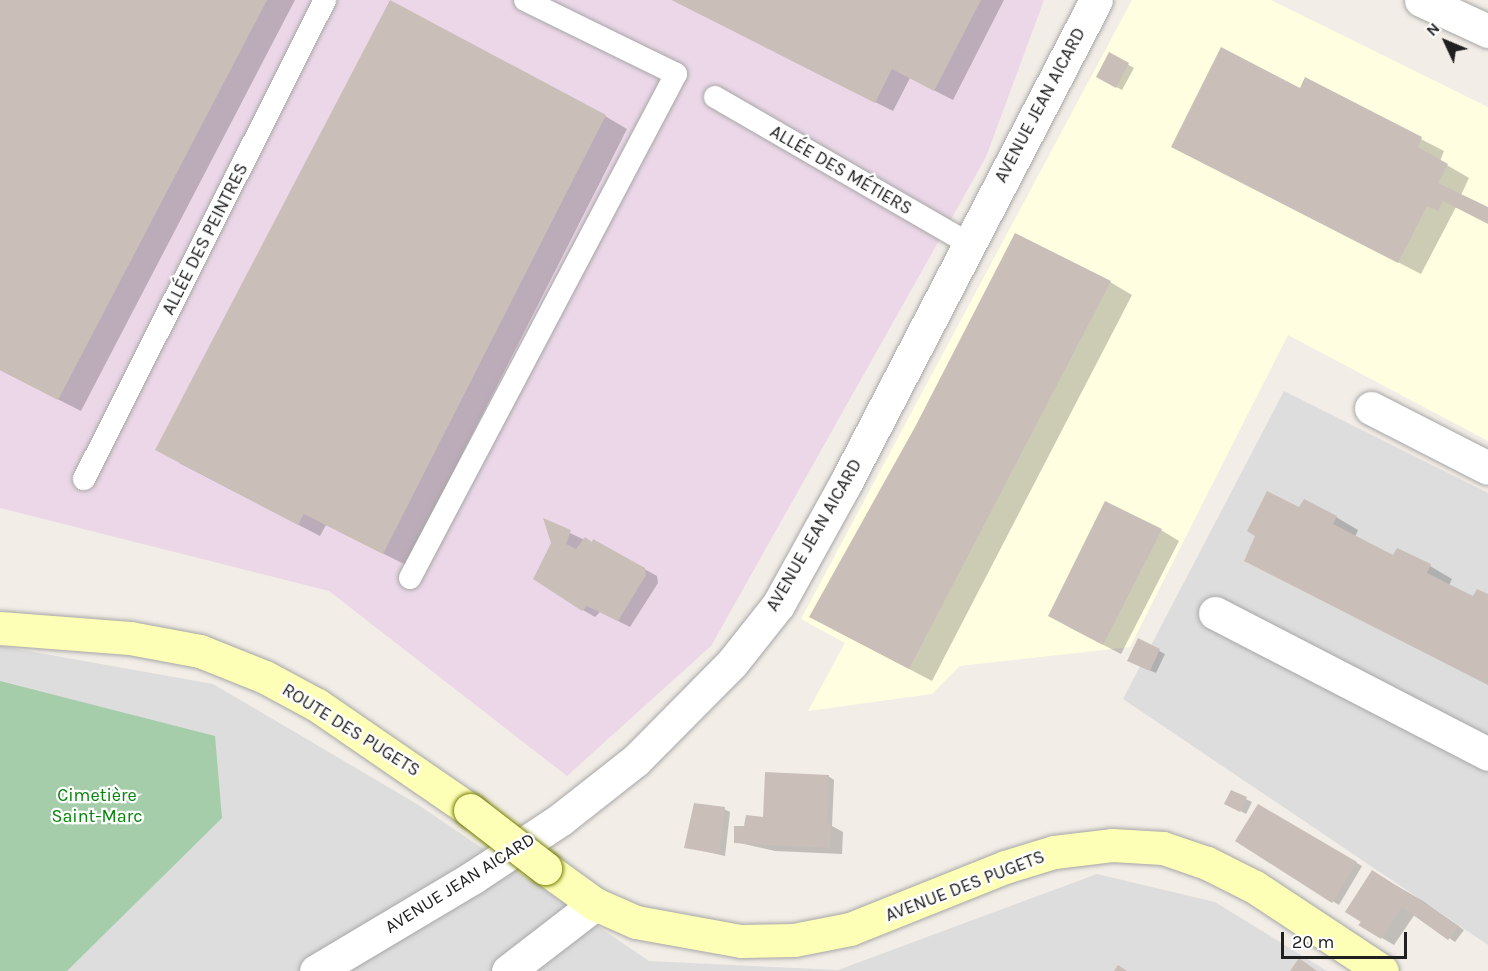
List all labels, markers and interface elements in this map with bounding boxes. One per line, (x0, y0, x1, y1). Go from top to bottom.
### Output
north arrow (1416, 12, 1476, 72)
text: N (1422, 18, 1444, 40)
street label: AVENUE JEAN AICARD (990, 24, 1090, 186)
street label: ALLÉE DES MÉTIERS (766, 121, 916, 219)
street label: ALLÉE DES PEINTRES (157, 160, 253, 318)
street label: AVENUE JEAN AICARD (762, 455, 866, 615)
street label: ROUTE DES PUGETS (278, 679, 424, 781)
park label: Cimetière Saint-Marc (52, 785, 142, 828)
street label: AVENUE JEAN AICARD (381, 828, 539, 938)
street label: AVENUE DES PUGETS (882, 846, 1048, 926)
scale bar (1284, 920, 1410, 958)
text: 20 m (1292, 931, 1334, 953)

